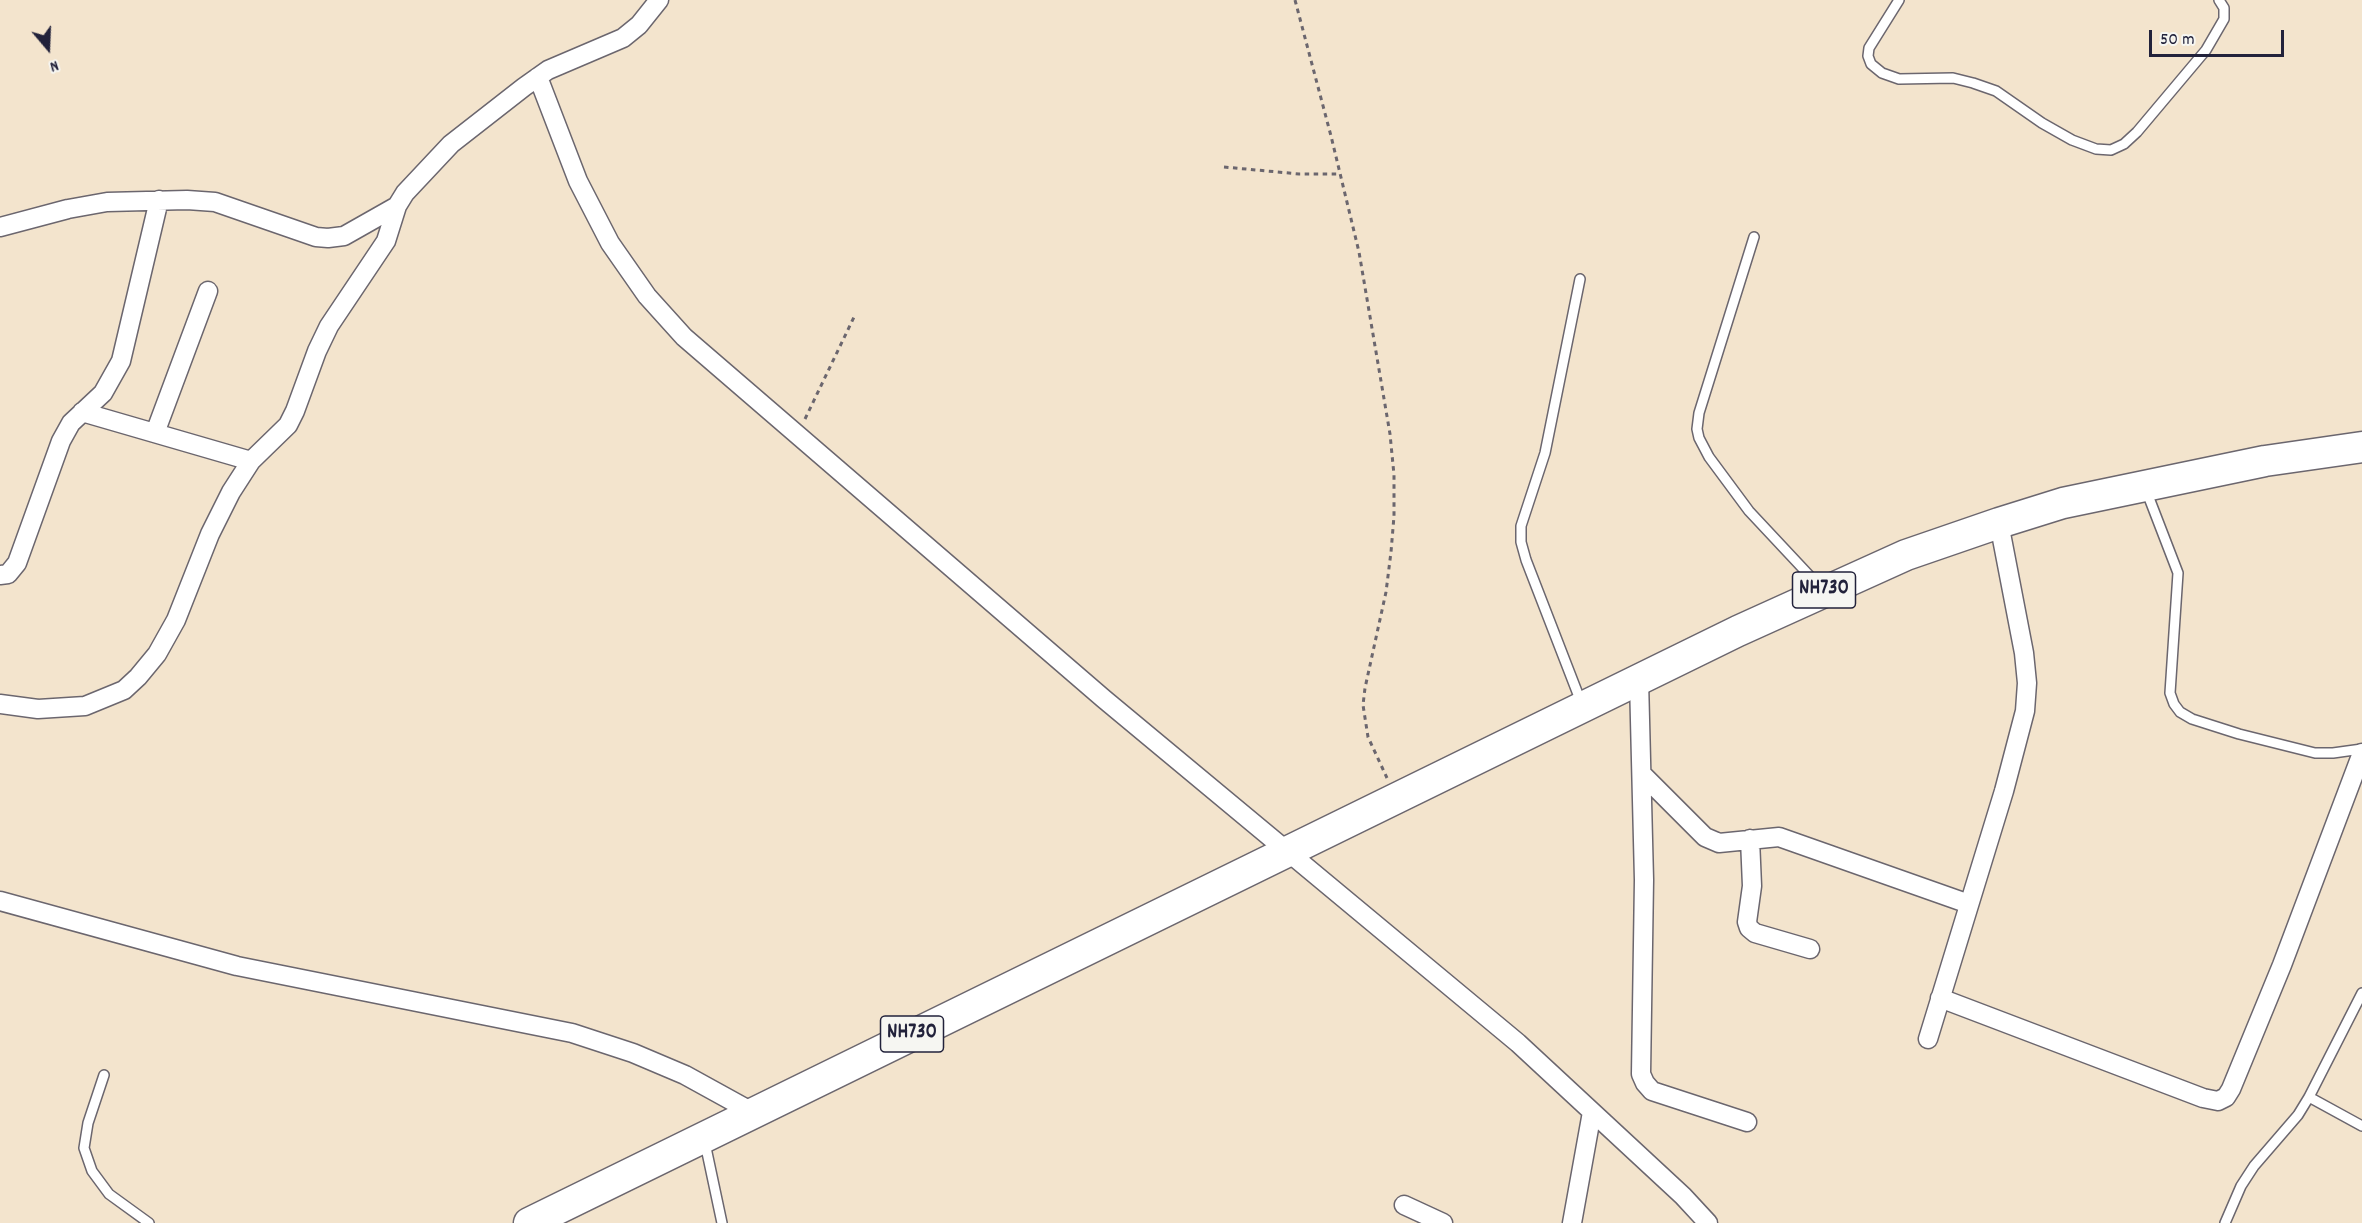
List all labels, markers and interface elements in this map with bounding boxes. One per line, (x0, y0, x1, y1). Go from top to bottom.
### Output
north arrow (18, 18, 78, 78)
scale bar (2152, 18, 2287, 56)
text: 50 m (2160, 28, 2195, 53)
text: N (47, 53, 62, 78)
road number: NH730 (1792, 572, 1856, 608)
road number: NH730 (880, 1016, 944, 1052)

